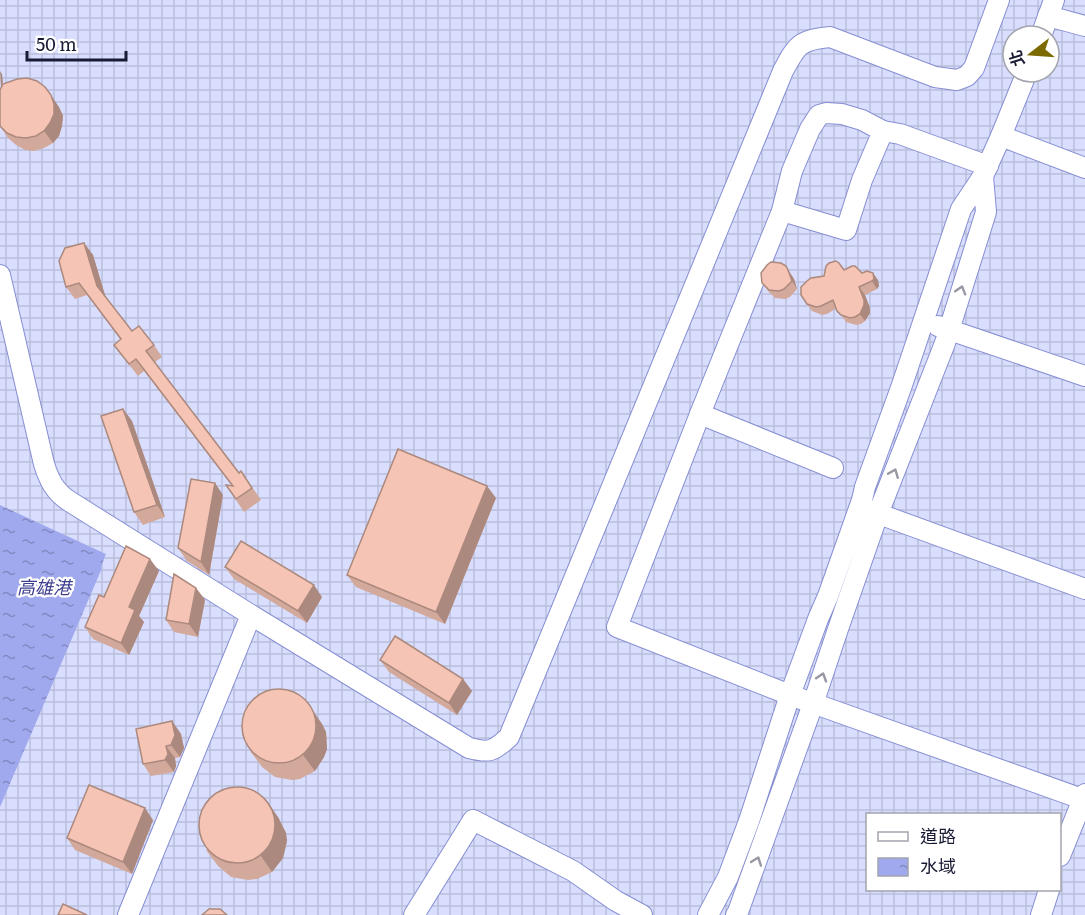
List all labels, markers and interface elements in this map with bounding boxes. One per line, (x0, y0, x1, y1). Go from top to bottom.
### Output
scale bar (27, 24, 126, 62)
north arrow (1001, 24, 1061, 84)
text: 50 m (36, 30, 77, 57)
text: 北 (1002, 48, 1030, 70)
one-way arrow (954, 285, 966, 296)
one-way arrow (887, 469, 899, 480)
water label: 高雄港 (17, 573, 74, 600)
one-way arrow (815, 672, 827, 683)
legend (866, 813, 1061, 891)
text: 道路 (920, 822, 956, 849)
text: 水域 (920, 852, 956, 879)
one-way arrow (749, 856, 762, 867)

